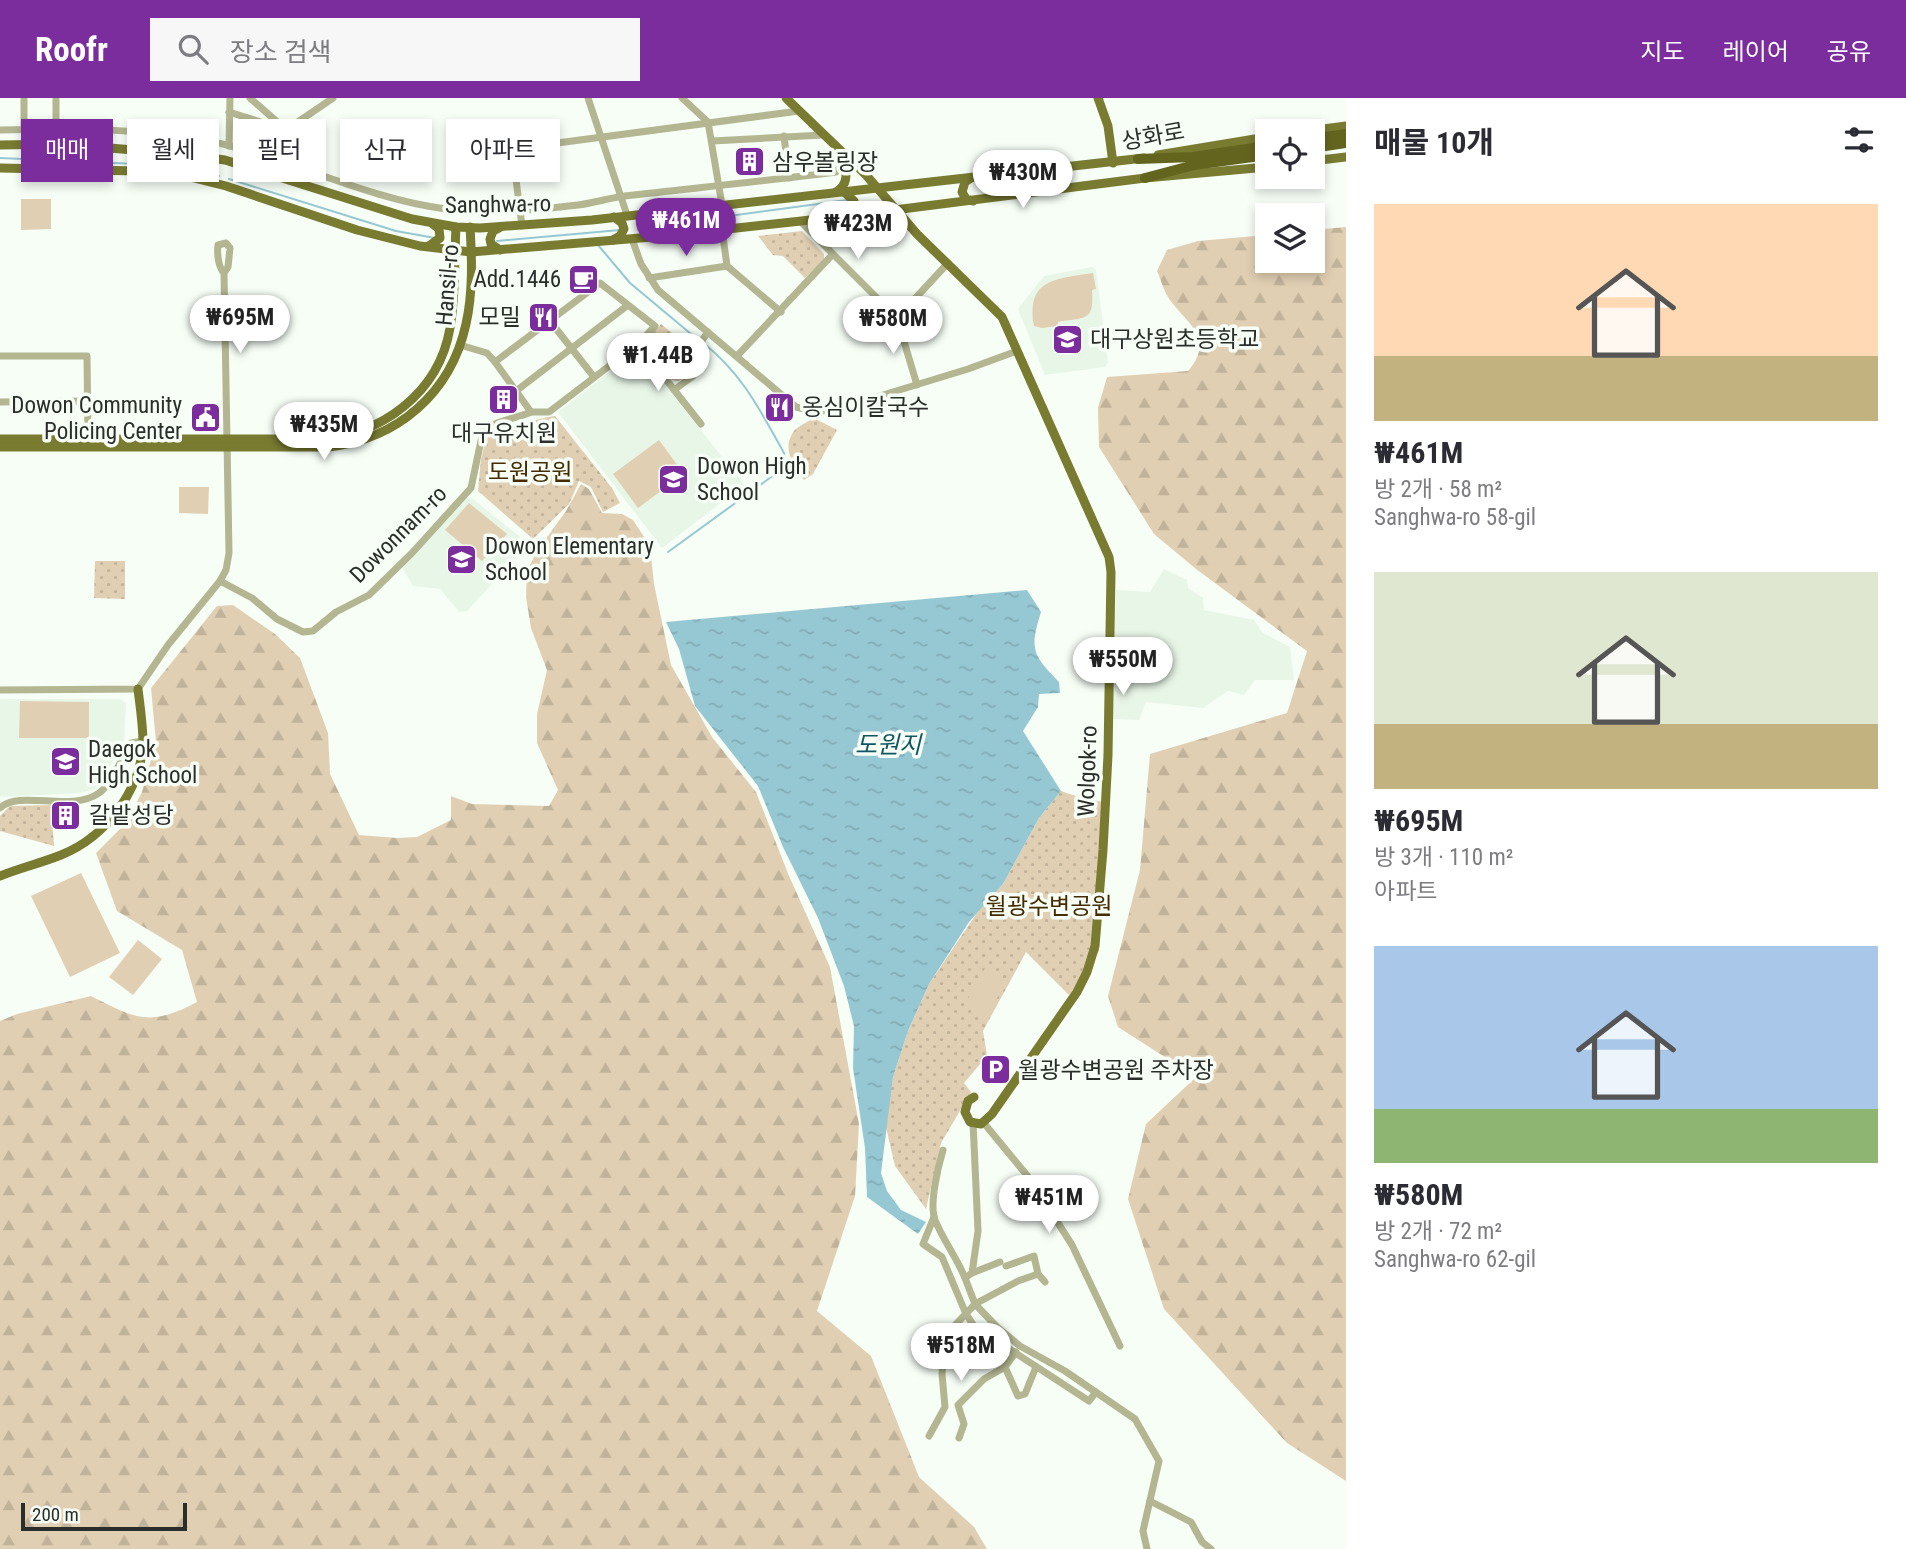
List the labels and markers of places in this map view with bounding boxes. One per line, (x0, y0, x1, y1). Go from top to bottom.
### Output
building icon: 삼우볼링장 (732, 145, 766, 179)
place label: 삼우볼링장 (772, 149, 878, 176)
pin: ₩430M (974, 150, 1072, 210)
pin: ₩461M (637, 198, 735, 258)
pin: ₩423M (809, 202, 907, 261)
cafe icon: Add.1446 (567, 262, 601, 296)
place label: Add.1446 (473, 266, 561, 293)
pin: ₩695M (191, 296, 289, 355)
pin: ₩580M (844, 296, 942, 356)
restaurant icon: 모밀 (527, 300, 561, 334)
place label: 모밀 (479, 304, 521, 331)
school or university icon: 대구상원초등학교 (1050, 322, 1084, 356)
place label: 대구상원초등학교 (1090, 326, 1259, 353)
pin: ₩1.44B (601, 334, 715, 393)
building icon: 대구유치원 (487, 382, 521, 416)
restaurant icon: 옹심이칼국수 (762, 390, 796, 424)
place label: Dowon Community Policing Center (11, 392, 182, 445)
place label: 옹심이칼국수 (802, 394, 929, 421)
public building icon: Dowon Community Policing Center (188, 401, 222, 435)
pin: ₩435M (275, 402, 373, 462)
place label: 대구유치원 (451, 420, 557, 447)
place label: Dowon High School (697, 453, 807, 506)
school or university icon: Dowon High School (657, 462, 691, 496)
place label: Dowon Elementary School (485, 533, 654, 586)
school or university icon: Dowon Elementary School (445, 542, 479, 576)
pin: ₩550M (1074, 638, 1172, 697)
place label: Daegok High School (88, 736, 197, 789)
school or university icon: Daegok High School (48, 745, 82, 779)
building icon: 갈밭성당 (49, 798, 83, 832)
place label: 갈밭성당 (89, 802, 174, 829)
parking icon: 월광수변공원 주차장 (978, 1053, 1012, 1087)
place label: 월광수변공원 주차장 (1018, 1057, 1214, 1084)
pin: ₩451M (1000, 1176, 1098, 1235)
pin: ₩518M (912, 1324, 1010, 1383)

